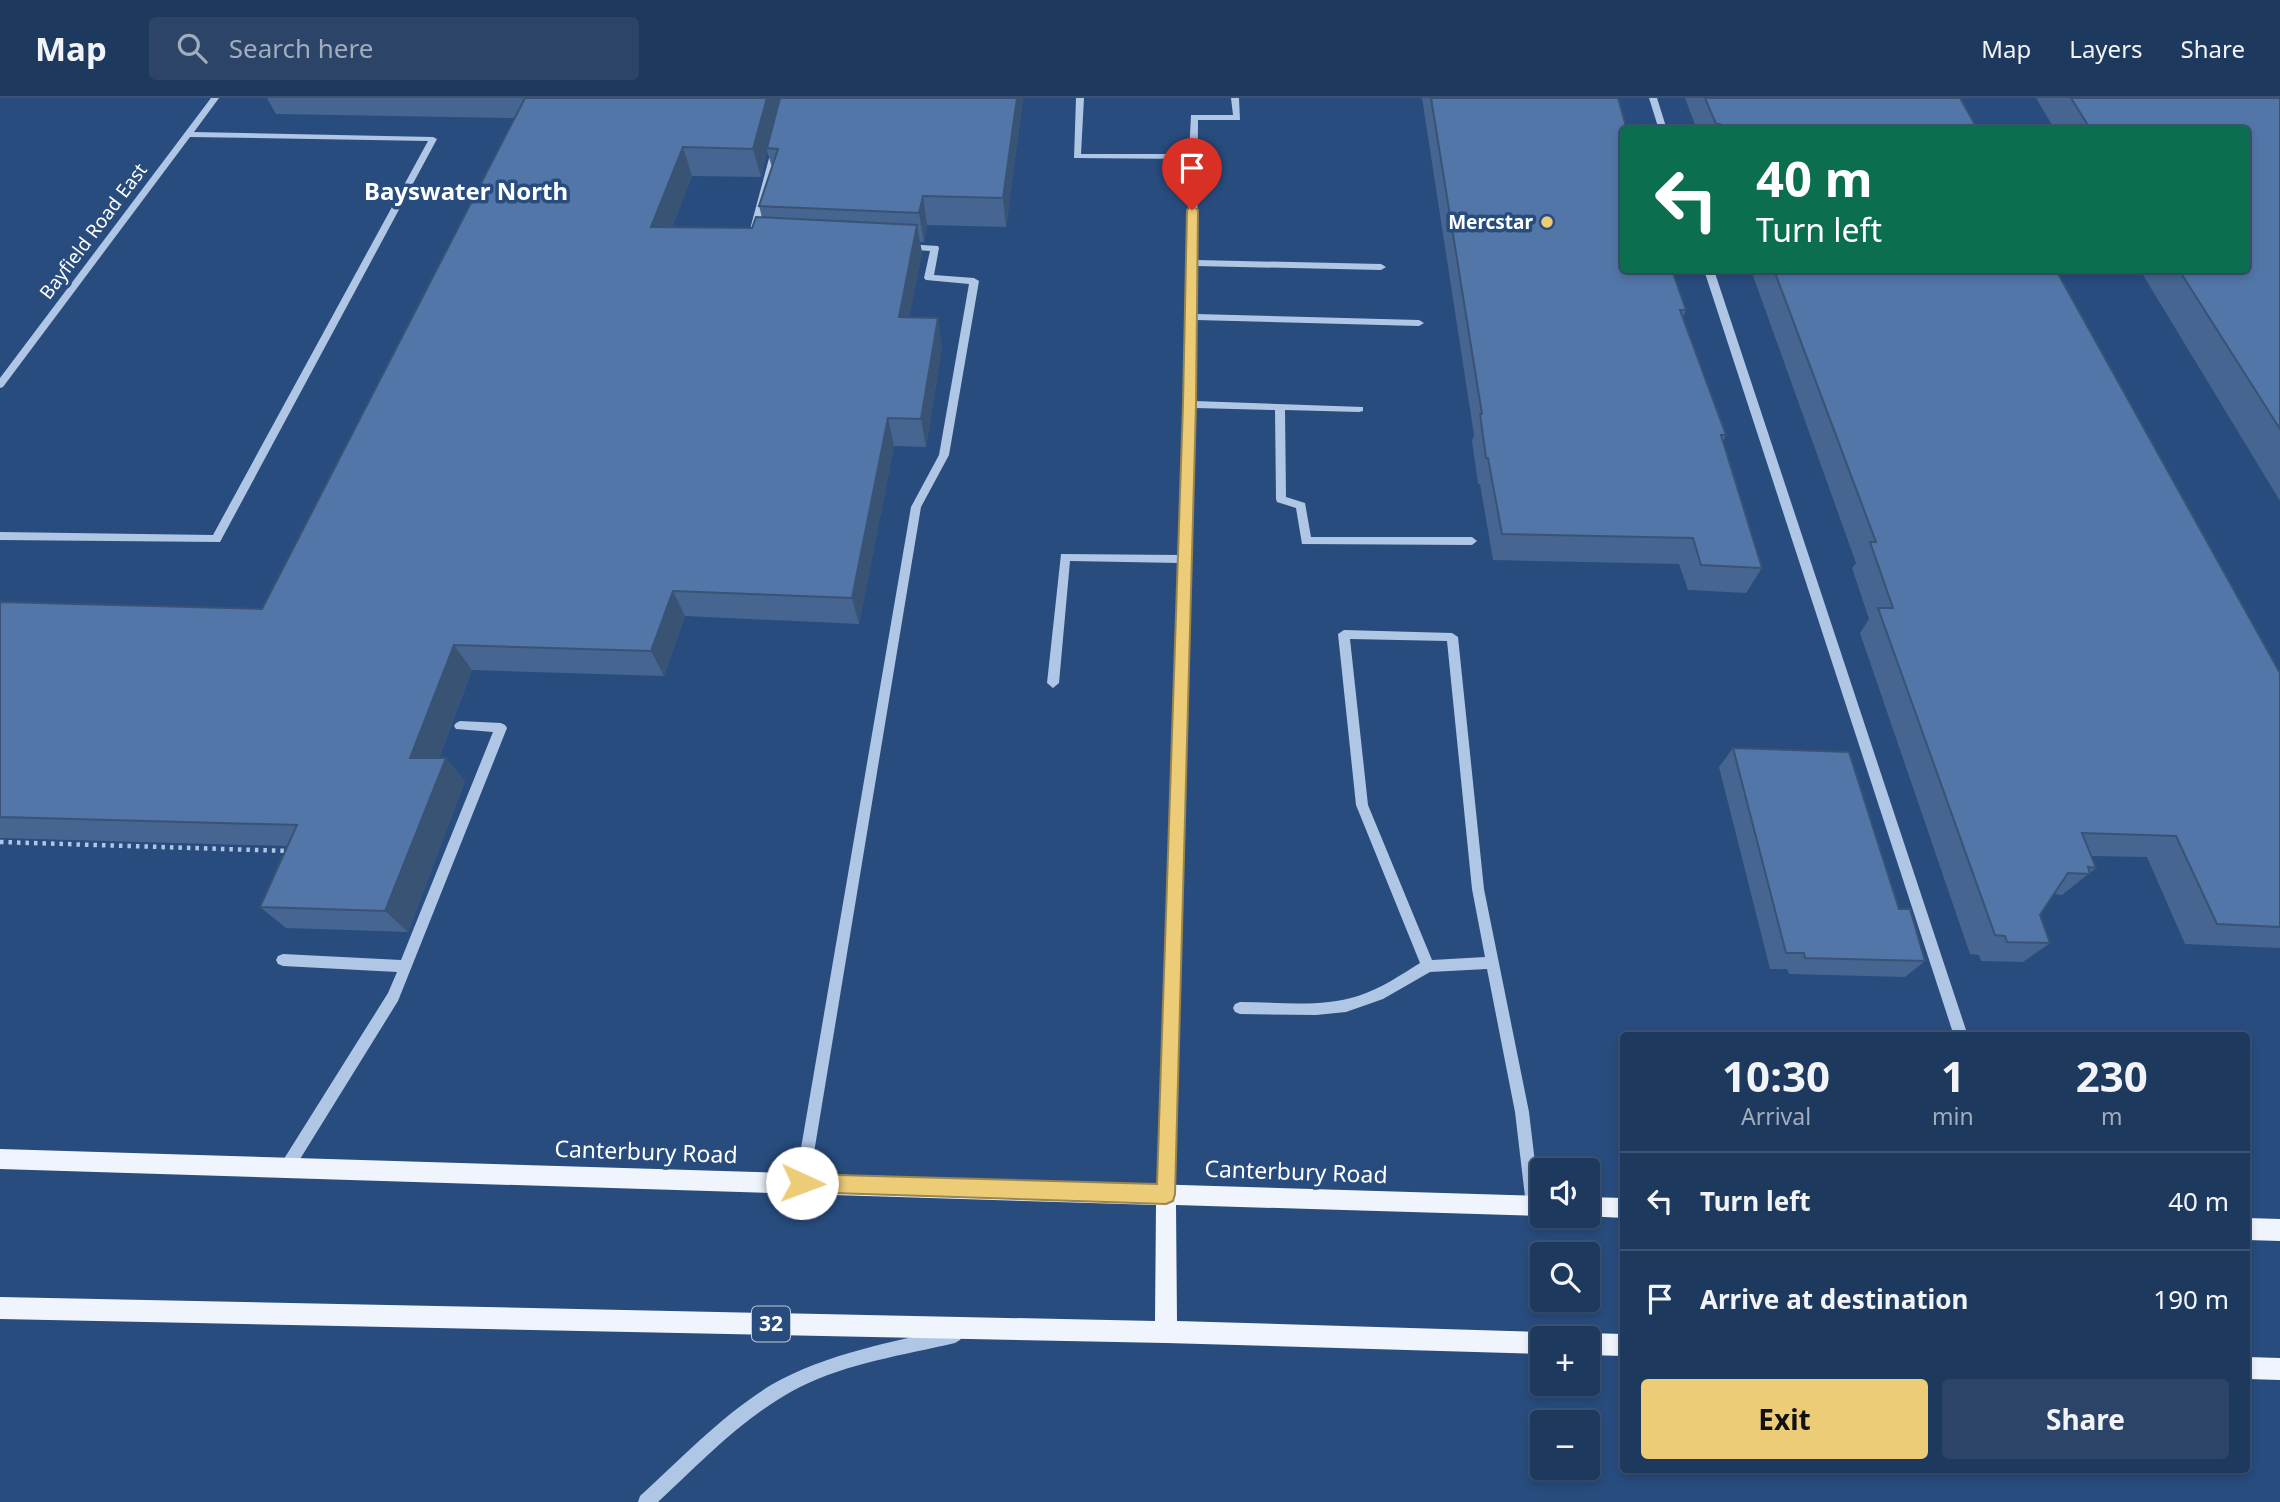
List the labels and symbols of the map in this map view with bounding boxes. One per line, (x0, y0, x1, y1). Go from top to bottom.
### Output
pin (1162, 138, 1222, 210)
street label: Bayfield Road East (33, 158, 153, 304)
district label: Bayswater North (364, 174, 568, 207)
place label: Mercstar (1448, 209, 1533, 235)
marker: Mercstar (1539, 214, 1555, 230)
street label: Canterbury Road (554, 1132, 738, 1170)
position arrow (765, 1146, 839, 1220)
street label: Canterbury Road (1204, 1152, 1388, 1190)
road number: 32 (752, 1306, 790, 1342)

